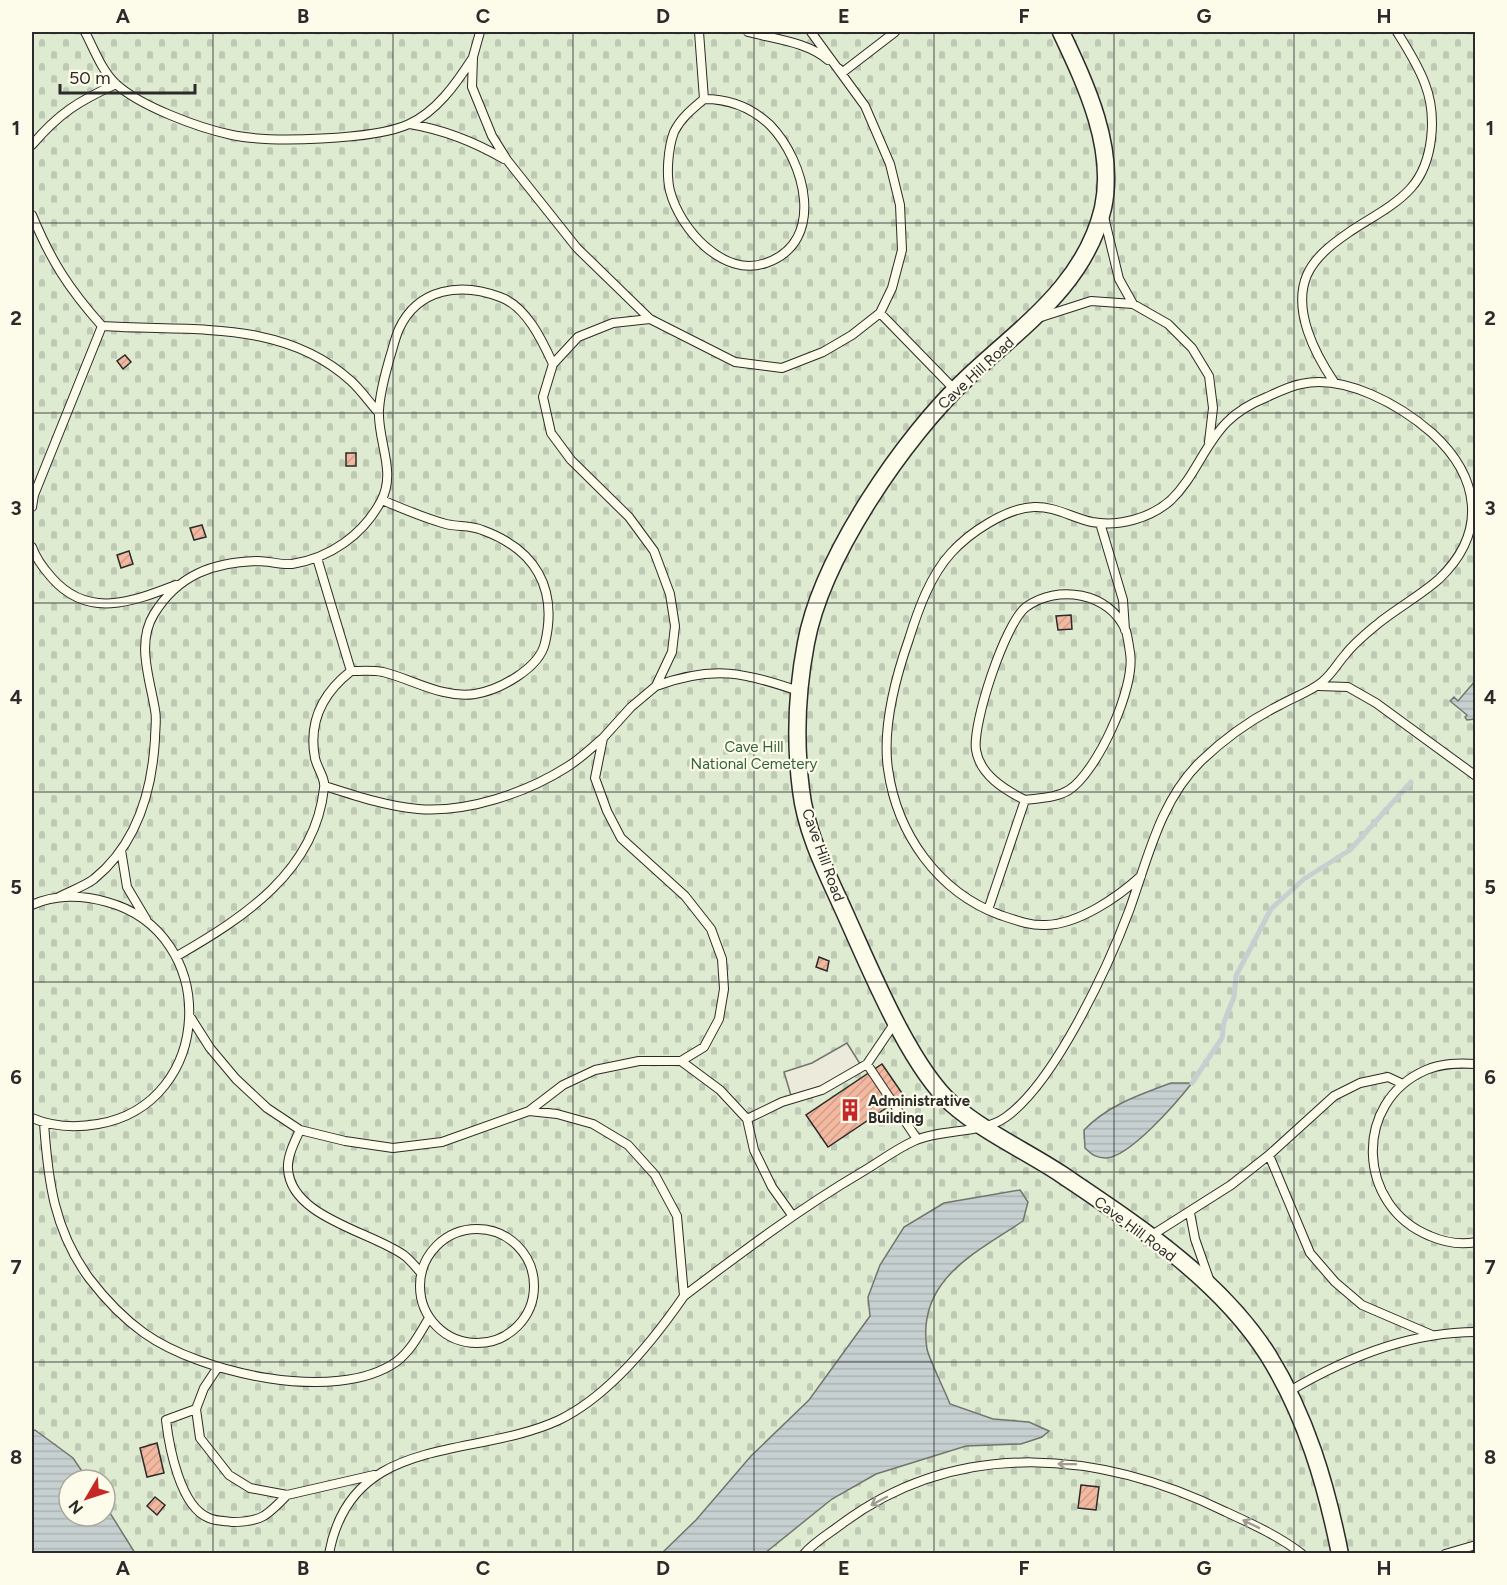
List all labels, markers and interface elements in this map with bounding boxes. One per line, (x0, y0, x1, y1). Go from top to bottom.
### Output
text: A (116, 4, 131, 28)
text: B (297, 4, 309, 28)
text: C (476, 4, 490, 28)
text: D (656, 4, 670, 28)
text: E (838, 4, 850, 28)
text: F (1018, 4, 1030, 28)
text: G (1197, 4, 1212, 28)
text: H (1377, 4, 1392, 28)
scale bar (60, 57, 195, 95)
text: 50 m (69, 67, 111, 89)
text: 1 (12, 116, 20, 140)
text: 1 (1486, 116, 1494, 140)
text: 2 (10, 306, 22, 330)
text: 2 (1484, 306, 1496, 330)
street label: Cave Hill Road (934, 333, 1018, 413)
text: 3 (10, 496, 22, 520)
text: 3 (1484, 496, 1496, 520)
text: 4 (10, 685, 23, 709)
text: 4 (1484, 685, 1497, 709)
park label: Cave Hill National Cemetery (691, 738, 818, 773)
street label: Cave Hill Road (798, 806, 848, 904)
text: 5 (10, 875, 22, 899)
text: 5 (1484, 875, 1496, 899)
text: 6 (10, 1065, 22, 1089)
text: 6 (1484, 1065, 1496, 1089)
place label: Administrative Building (868, 1092, 971, 1127)
building icon: Administrative Building (837, 1097, 863, 1123)
street label: Cave Hill Road (1091, 1192, 1179, 1266)
text: 7 (10, 1255, 22, 1279)
text: 7 (1484, 1255, 1496, 1279)
text: 8 (10, 1445, 22, 1469)
text: 8 (1484, 1445, 1496, 1469)
one-way arrow (1058, 1458, 1078, 1469)
north arrow (57, 1468, 117, 1528)
one-way arrow (871, 1495, 888, 1507)
text: N (64, 1496, 87, 1518)
one-way arrow (1242, 1518, 1260, 1530)
text: A (116, 1556, 131, 1580)
text: B (297, 1556, 309, 1580)
text: C (476, 1556, 490, 1580)
text: D (656, 1556, 670, 1580)
text: E (838, 1556, 850, 1580)
text: F (1018, 1556, 1030, 1580)
text: G (1197, 1556, 1212, 1580)
text: H (1377, 1556, 1392, 1580)

